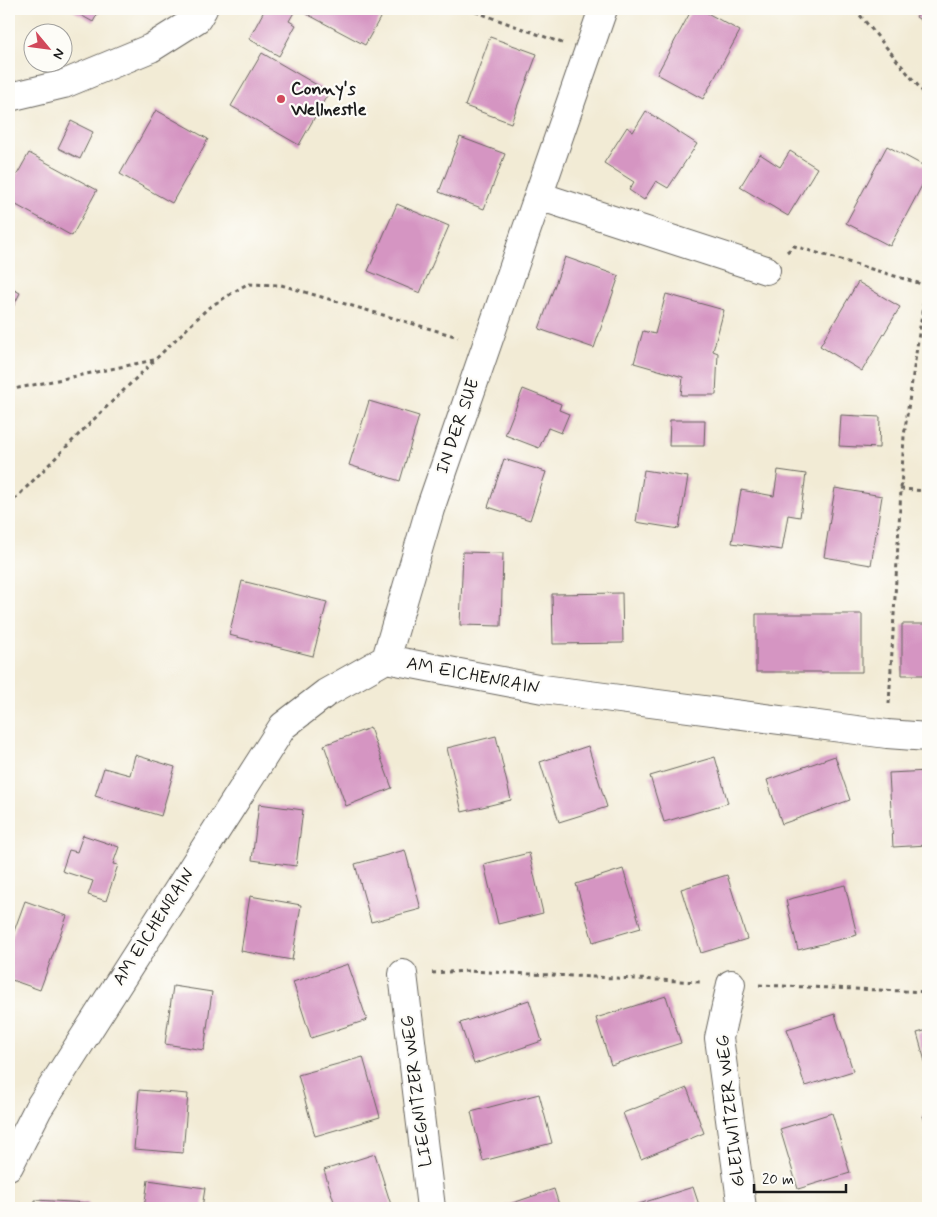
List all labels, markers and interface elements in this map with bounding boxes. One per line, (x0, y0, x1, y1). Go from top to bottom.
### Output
north arrow (22, 22, 72, 72)
text: N (48, 45, 69, 62)
place label: Conny's Wellnestle (290, 77, 367, 122)
marker: Conny's Wellnestle (275, 93, 287, 105)
street label: IN DER SUE (430, 375, 486, 477)
street label: AM EICHENRAIN (404, 651, 542, 701)
street label: AM EICHENRAIN (107, 864, 201, 990)
street label: LIEGNITZER WEG (396, 1014, 438, 1168)
street label: GLEIWITZER WEG (711, 1034, 751, 1188)
scale bar (754, 1162, 847, 1194)
text: 20 m (762, 1170, 794, 1190)

